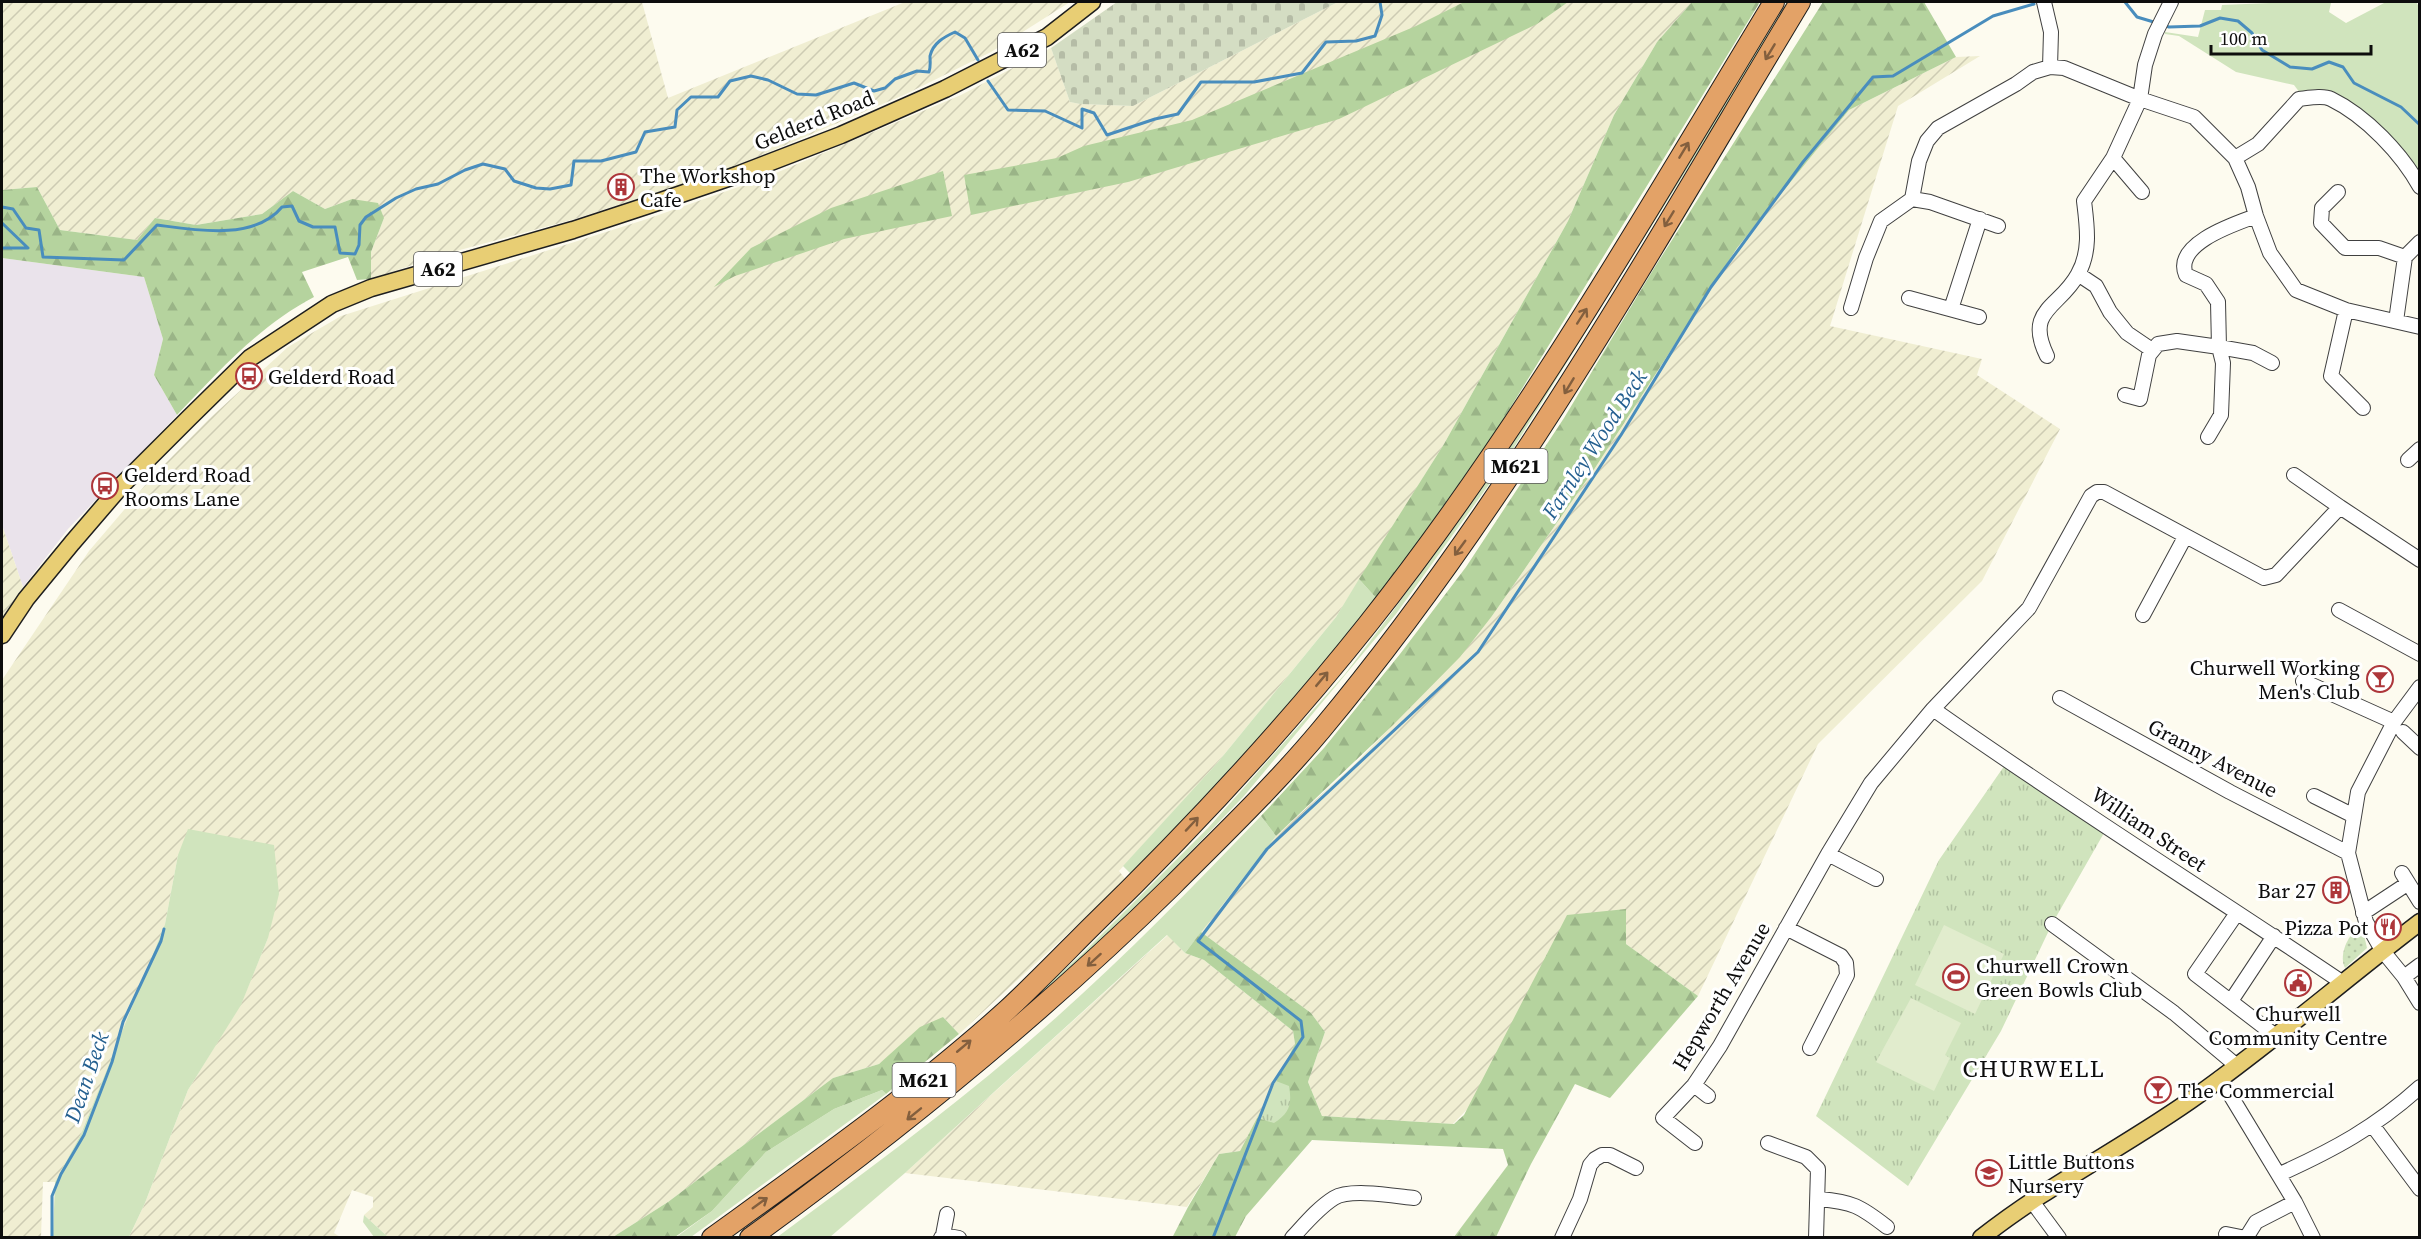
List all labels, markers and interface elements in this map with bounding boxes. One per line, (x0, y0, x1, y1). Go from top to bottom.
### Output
scale bar (2211, 18, 2372, 56)
text: 100 m (2220, 26, 2267, 51)
road number: A62 (998, 33, 1046, 67)
one-way arrow (1764, 43, 1776, 60)
street label: Gelderd Road (750, 83, 878, 157)
one-way arrow (1679, 142, 1691, 159)
place label: The Workshop Cafe (640, 161, 776, 214)
building icon: The Workshop Cafe (606, 172, 636, 202)
one-way arrow (1663, 210, 1675, 227)
road number: A62 (414, 252, 462, 286)
one-way arrow (1576, 308, 1588, 325)
bus stop icon: Gelderd Road (234, 361, 264, 391)
place label: Gelderd Road (268, 362, 395, 391)
water label: Farnley Wood Beck (1534, 363, 1654, 525)
one-way arrow (1562, 377, 1574, 394)
road number: M621 (1484, 449, 1547, 483)
place label: Gelderd Road Rooms Lane (124, 460, 251, 513)
bus stop icon: Gelderd Road Rooms Lane (90, 471, 120, 501)
one-way arrow (1454, 539, 1466, 555)
place label: Churwell Working Men's Club (2190, 653, 2360, 706)
bar icon: Churwell Working Men's Club (2365, 664, 2395, 694)
one-way arrow (1315, 672, 1329, 687)
street label: Granny Avenue (2143, 712, 2283, 804)
street label: William Street (2086, 780, 2213, 878)
one-way arrow (1185, 817, 1199, 832)
building icon: Bar 27 (2321, 875, 2351, 905)
place label: Bar 27 (2257, 876, 2316, 905)
restaurant icon: Pizza Pot (2373, 912, 2403, 942)
place label: Pizza Pot (2284, 913, 2368, 942)
street label: Hepworth Avenue (1665, 916, 1777, 1076)
place label: Churwell Crown Green Bowls Club (1976, 951, 2142, 1004)
one-way arrow (1087, 953, 1102, 967)
sports icon: Churwell Crown Green Bowls Club (1941, 962, 1971, 992)
public building icon: Churwell Community Centre (2283, 968, 2313, 998)
place label: Churwell Community Centre (2208, 999, 2388, 1052)
water label: Dean Beck (56, 1027, 116, 1127)
one-way arrow (956, 1039, 971, 1053)
district label: CHURWELL (1962, 1052, 2106, 1085)
road number: M621 (892, 1063, 956, 1097)
bar icon: The Commercial (2143, 1075, 2173, 1105)
place label: The Commercial (2178, 1076, 2334, 1105)
one-way arrow (906, 1107, 922, 1120)
place label: Little Buttons Nursery (2008, 1147, 2135, 1200)
school or university icon: Little Buttons Nursery (1974, 1158, 2004, 1188)
one-way arrow (751, 1197, 767, 1209)

